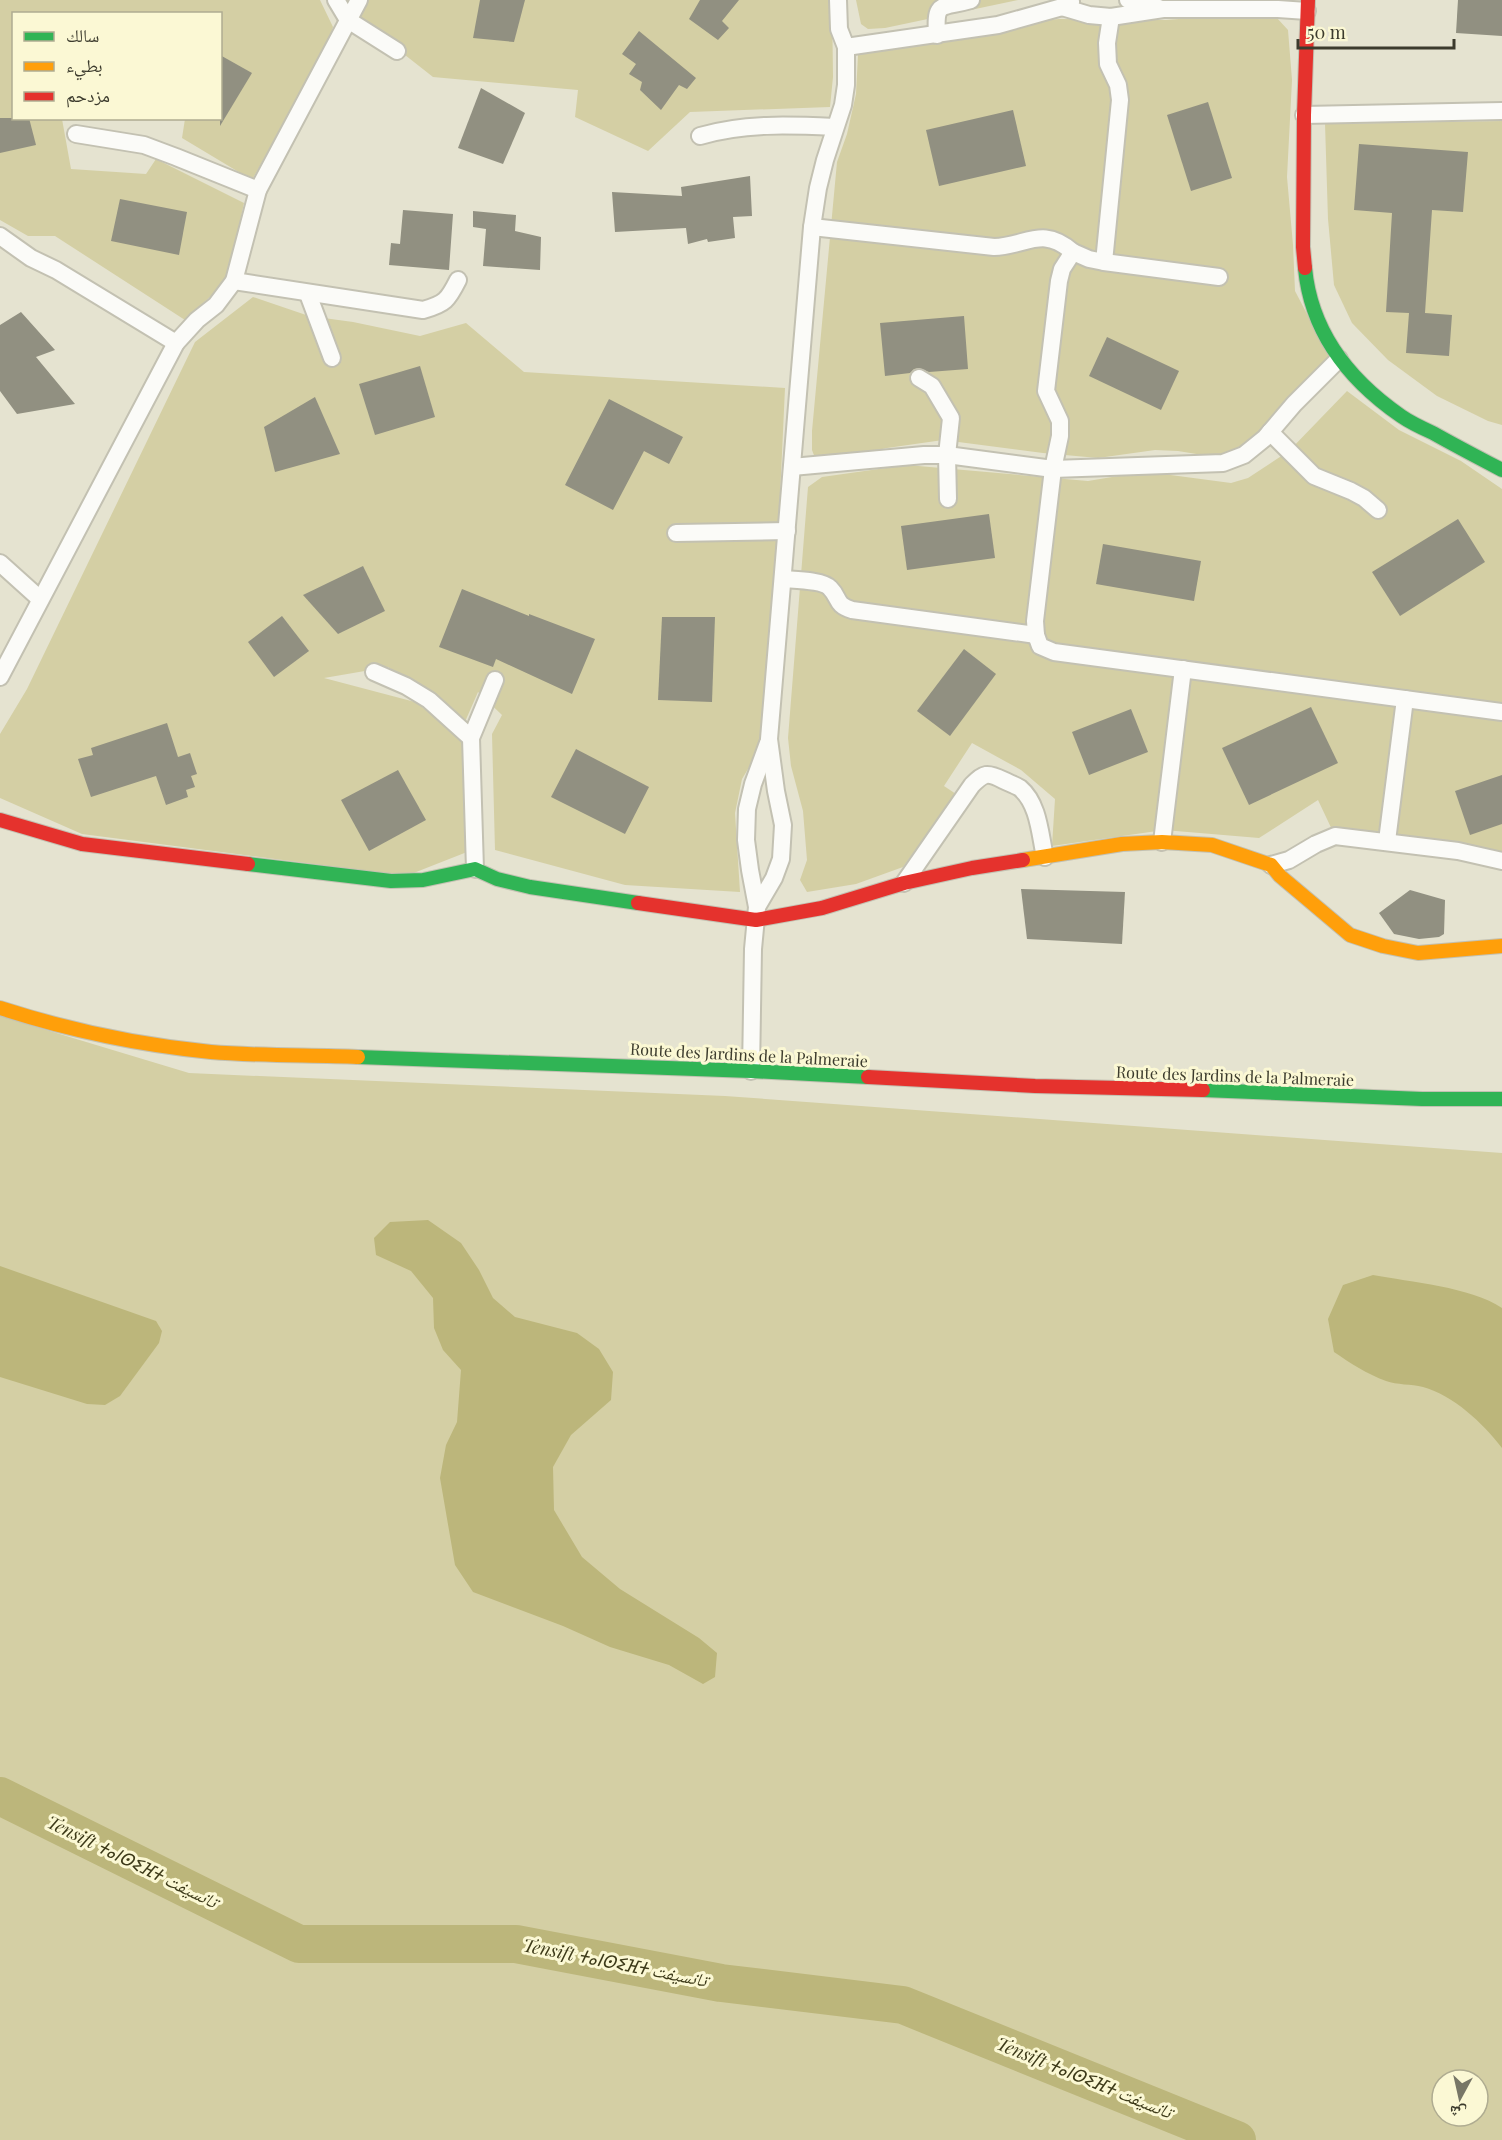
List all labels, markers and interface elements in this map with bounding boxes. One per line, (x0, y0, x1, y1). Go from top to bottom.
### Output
legend (12, 12, 222, 120)
scale bar (1298, 12, 1454, 50)
text: 50 m (1307, 20, 1346, 44)
text: سالك (66, 23, 99, 47)
text: بطيء (66, 53, 103, 81)
text: مزدحم (66, 83, 110, 108)
street label: Route des Jardins de la Palmeraie (630, 1038, 869, 1071)
street label: Route des Jardins de la Palmeraie (1116, 1061, 1354, 1090)
water label: Tensift ⵜⴰⵏⵙⵉⴼⵜ تانسيفت (43, 1809, 225, 1914)
water label: Tensift ⵜⴰⵏⵙⵉⴼⵜ تانسيفت (521, 1932, 713, 1992)
water label: Tensift ⵜⴰⵏⵙⵉⴼⵜ تانسيفت (993, 2031, 1179, 2125)
north arrow (1430, 2068, 1490, 2128)
text: ش (1448, 2102, 1468, 2125)

